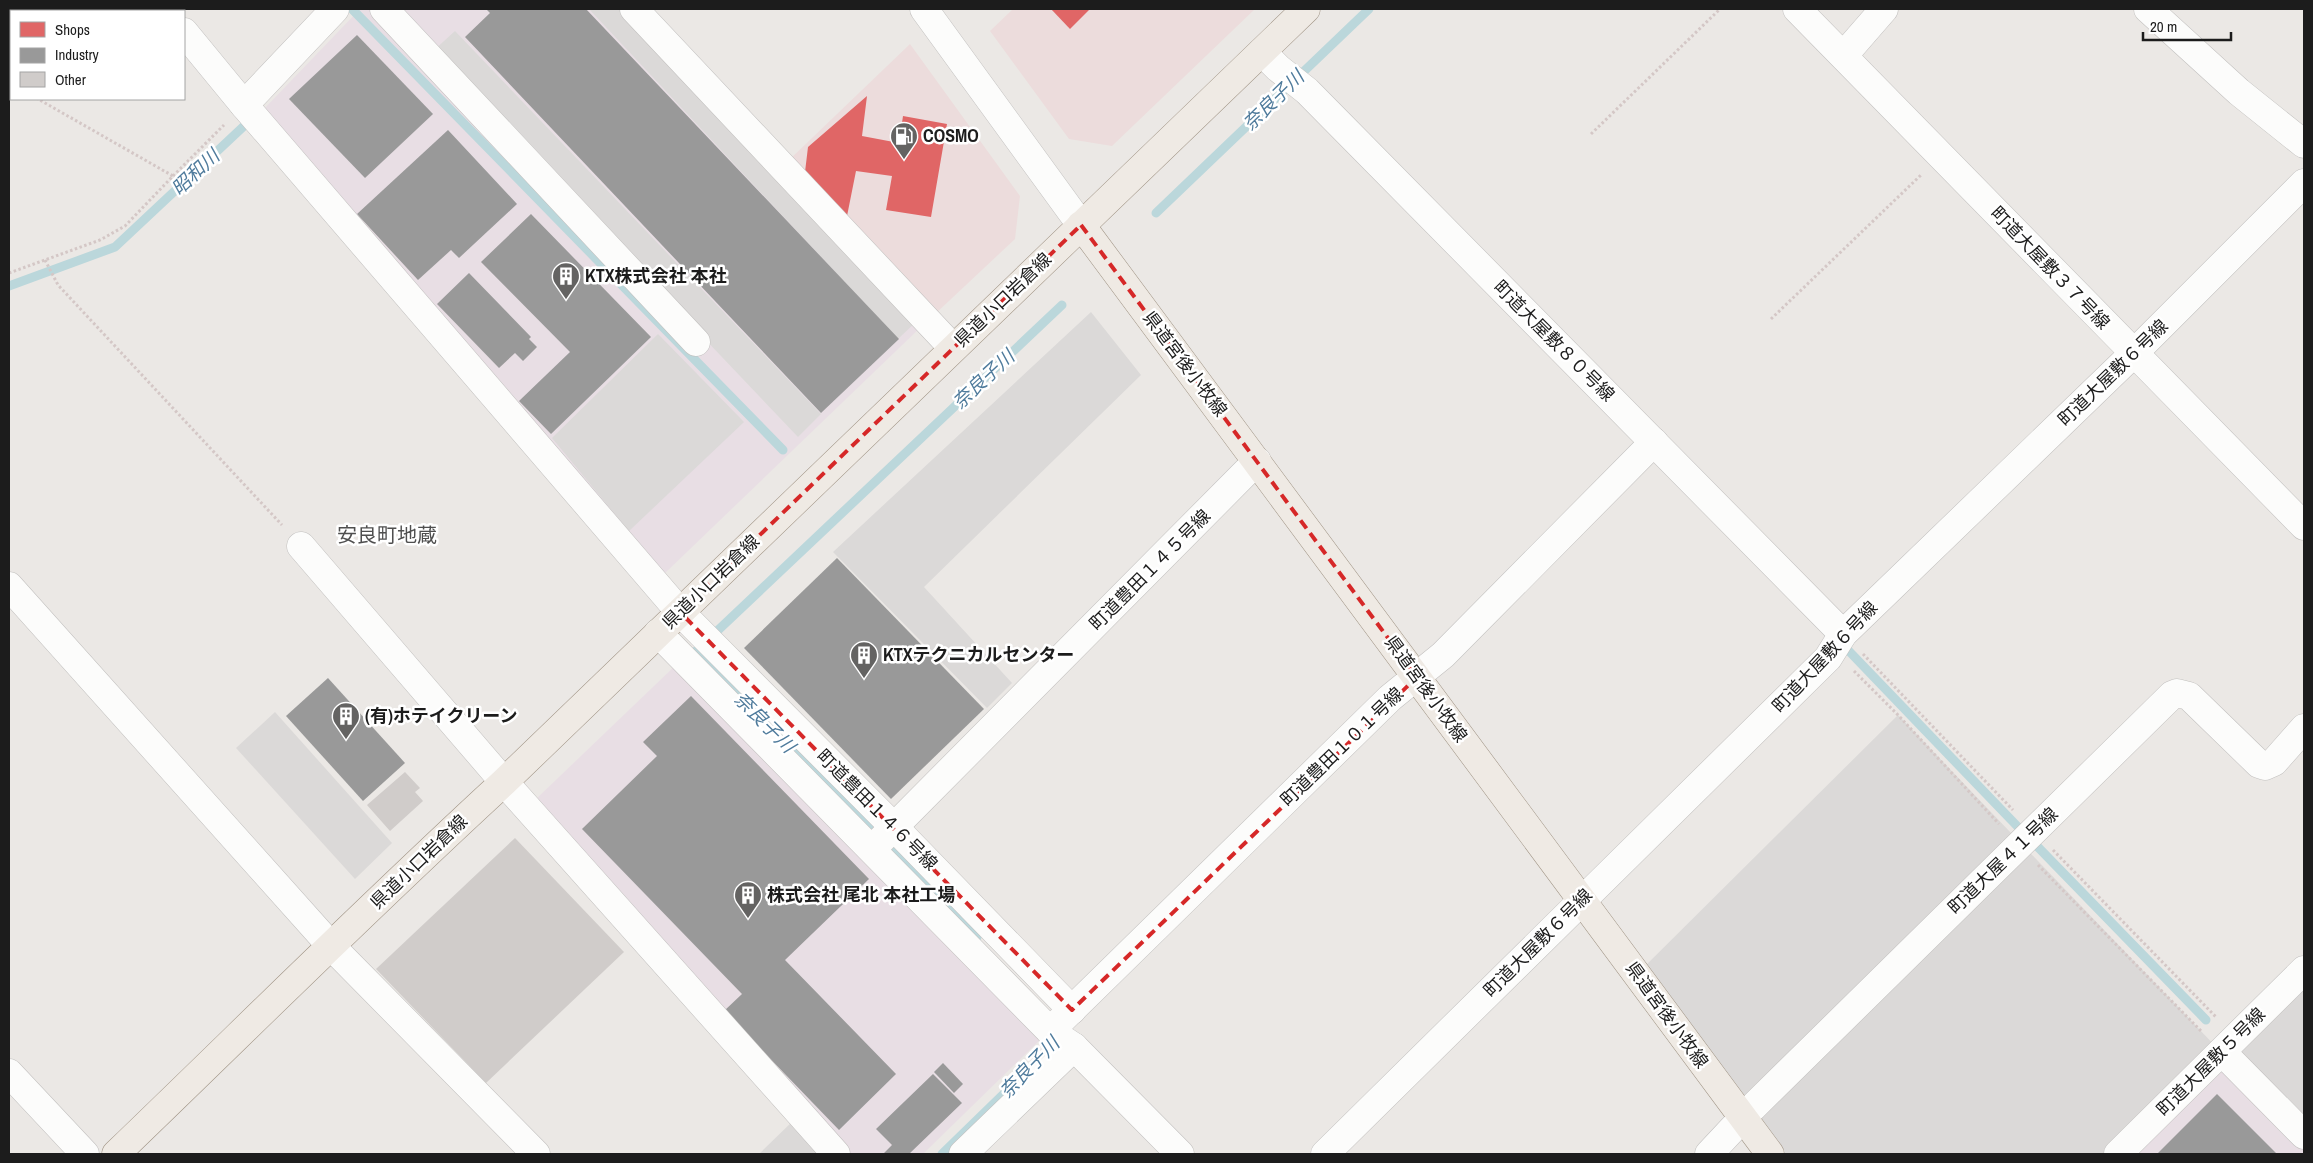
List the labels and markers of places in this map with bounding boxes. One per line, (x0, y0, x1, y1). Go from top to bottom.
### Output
fuel station icon: COSMO (889, 121, 919, 160)
place label: COSMO (923, 123, 979, 148)
building icon: KTX株式会社 本社 (551, 261, 581, 300)
place label: KTX株式会社 本社 (585, 263, 727, 288)
building icon: KTXテクニカルセンター (849, 640, 879, 679)
place label: KTXテクニカルセンター (883, 642, 1075, 667)
building icon: (有)ホテイクリーン (331, 701, 361, 740)
place label: (有)ホテイクリーン (365, 703, 518, 728)
building icon: 株式会社 尾北 本社工場 (733, 880, 763, 919)
place label: 株式会社 尾北 本社工場 (767, 882, 955, 907)

